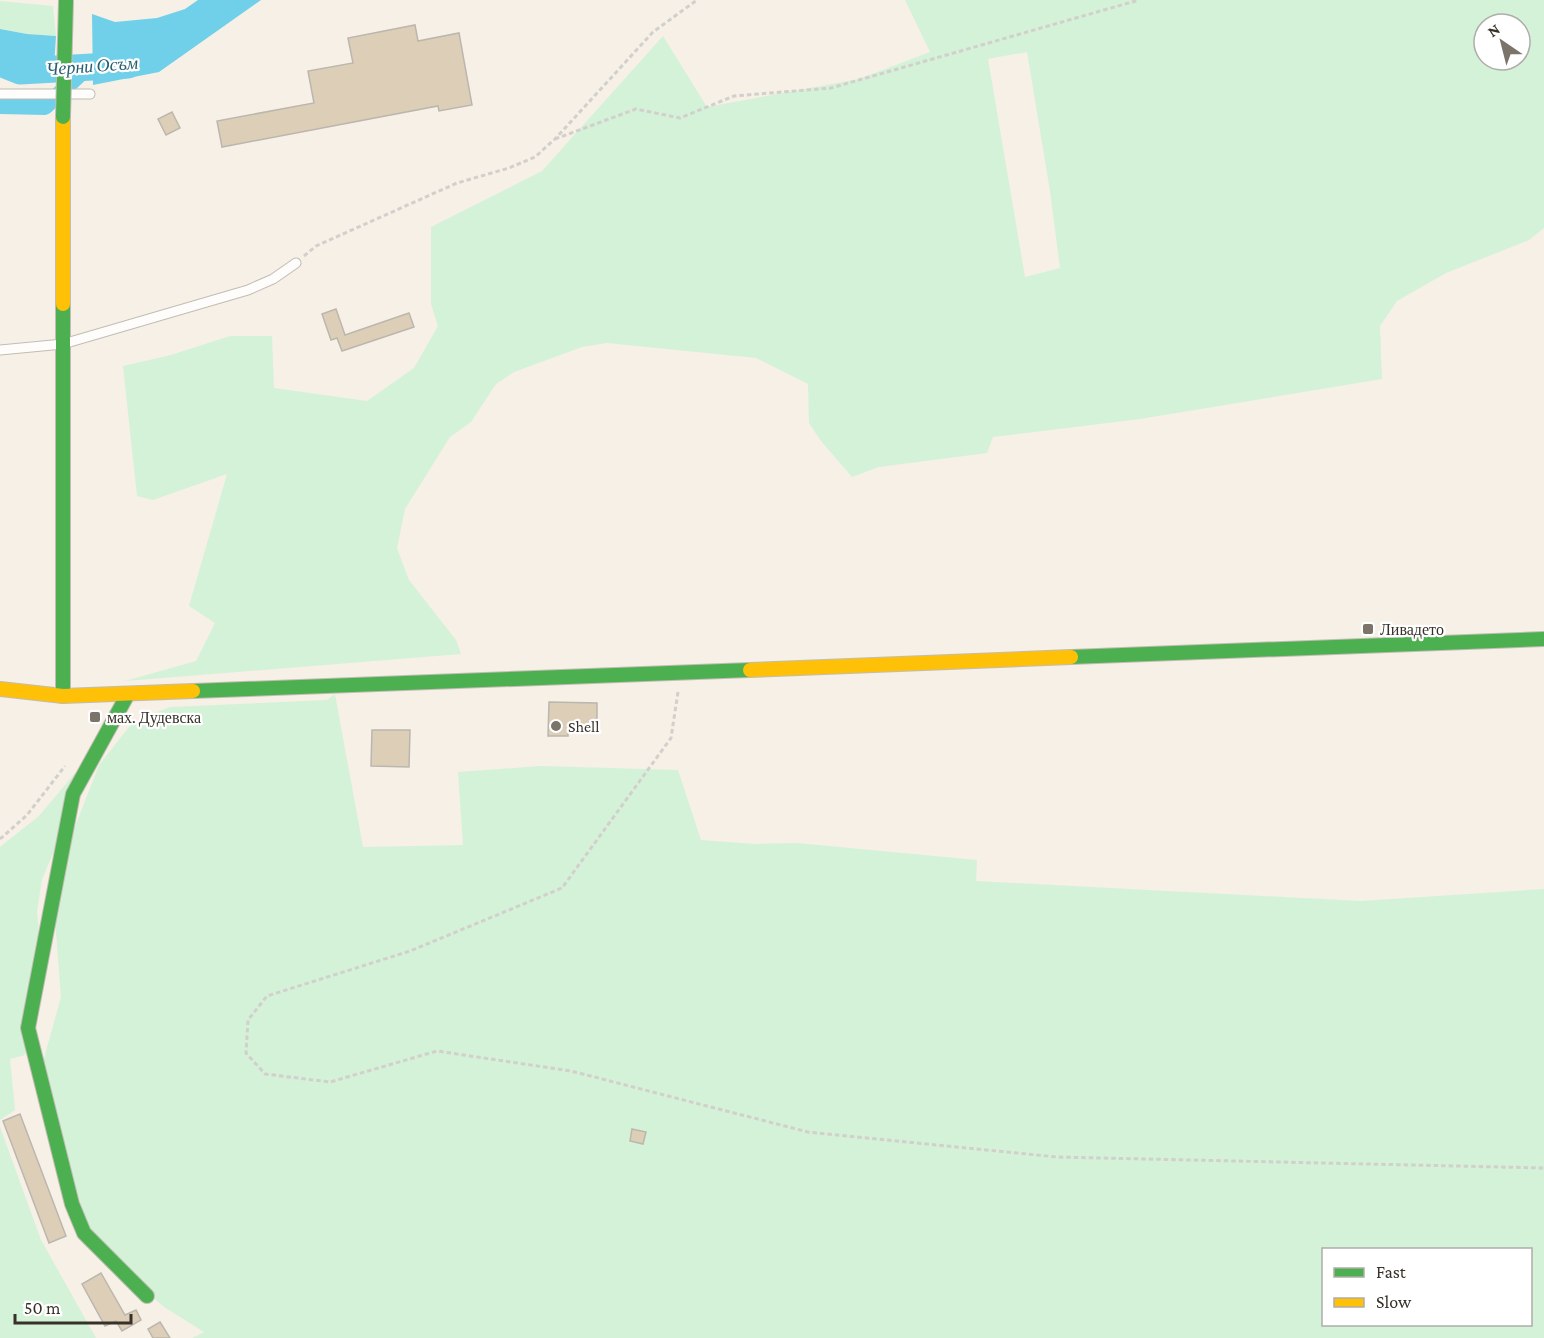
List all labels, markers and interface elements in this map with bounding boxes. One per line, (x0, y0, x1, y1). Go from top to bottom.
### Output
north arrow (1472, 12, 1532, 72)
text: N (1484, 20, 1503, 40)
water label: Черни Осъм (45, 53, 139, 79)
place label: Ливадето (1380, 621, 1444, 639)
marker: Ливадето (1361, 622, 1375, 636)
place label: мах. Дудевска (107, 709, 201, 727)
marker: мах. Дудевска (88, 710, 102, 724)
place label: Shell (568, 718, 600, 735)
marker: Shell (549, 719, 563, 733)
legend (1322, 1248, 1532, 1326)
text: Fast (1376, 1262, 1407, 1282)
scale bar (15, 1287, 130, 1325)
text: Slow (1376, 1292, 1412, 1312)
text: 50 m (24, 1298, 61, 1318)

